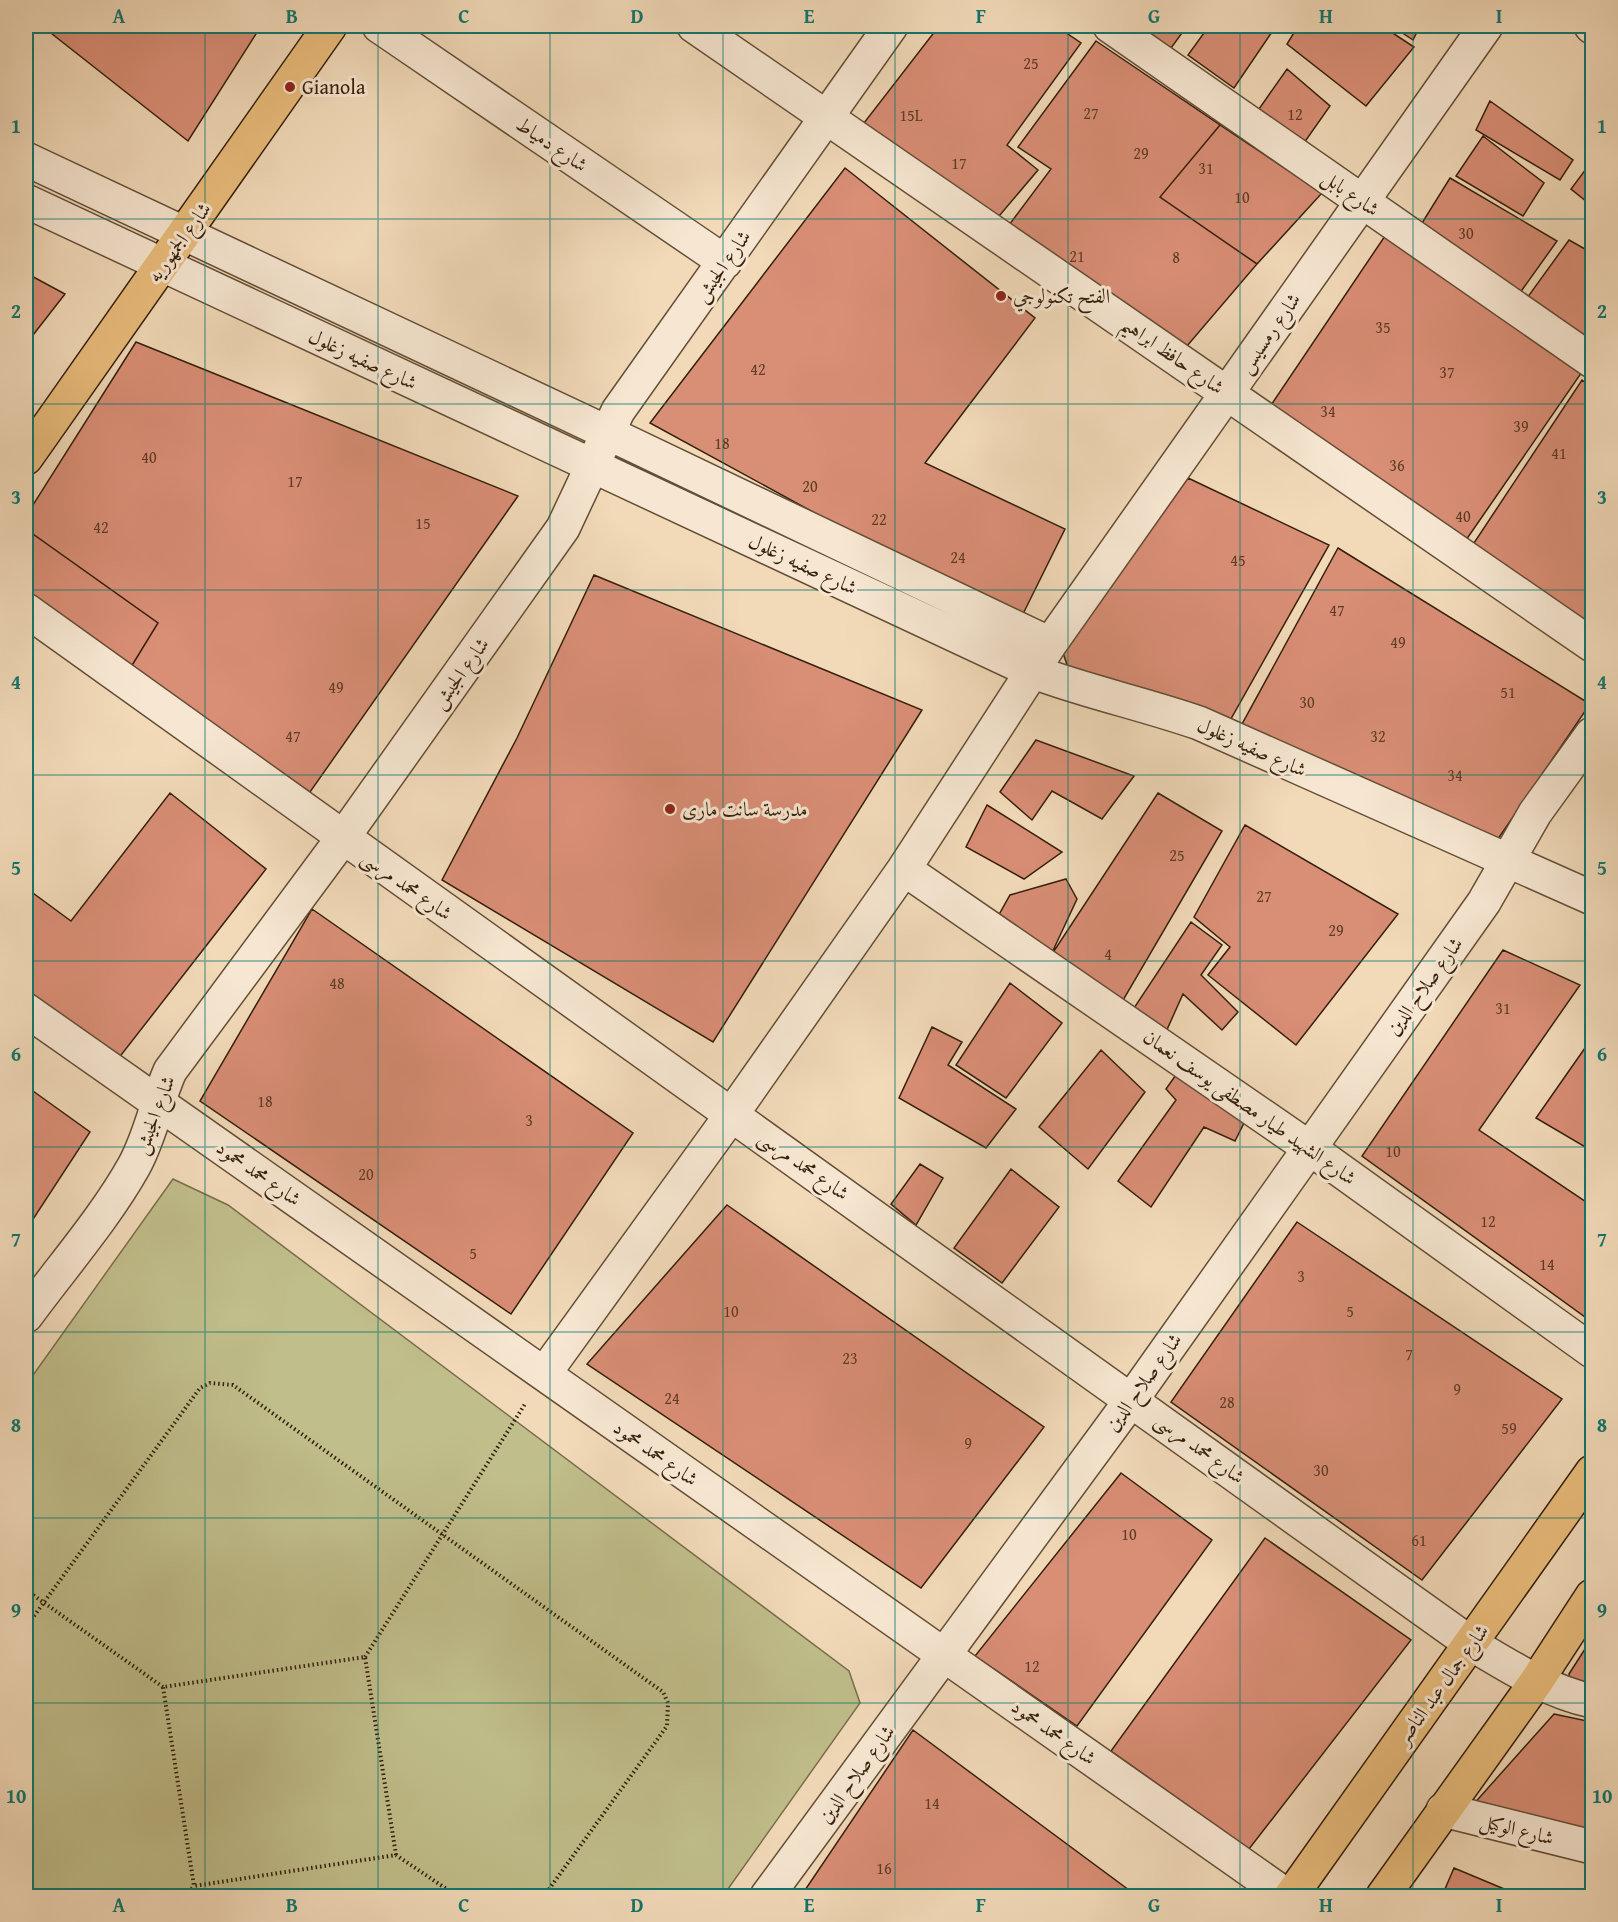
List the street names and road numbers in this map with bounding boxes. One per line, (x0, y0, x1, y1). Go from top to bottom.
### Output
street label: شارع دمياط (508, 109, 594, 182)
street label: شارع بابل (1314, 162, 1386, 226)
street label: شارع الجمهوريه (140, 196, 221, 290)
street label: شارع الجيش (686, 224, 760, 310)
street label: شارع رمسيس (1230, 286, 1310, 381)
street label: شارع حافظ ابراهيم (1113, 308, 1231, 406)
street label: شارع صفيه زغلول (302, 321, 422, 400)
street label: شارع صفيه زغلول (742, 526, 862, 605)
street label: شارع الجيش (424, 631, 499, 717)
street label: شارع صفيه زغلول (1191, 710, 1311, 787)
street label: شارع محمد مرسى (353, 842, 459, 930)
street label: شارع صلاح الدين (1378, 930, 1473, 1043)
street label: شارع الشهيد طيار مصطفى يوسف نعمان (1136, 1022, 1363, 1195)
street label: شارع الجيش (125, 1071, 186, 1160)
street label: شارع محمد مرسى (750, 1122, 856, 1210)
street label: شارع محمد محمود (209, 1133, 308, 1216)
street label: شارع صلاح الدين (1097, 1326, 1192, 1439)
street label: شارع محمد مرسى (1147, 1405, 1251, 1494)
street label: شارع محمد محمود (606, 1413, 705, 1496)
street label: شارع جمال عبد الناصر (1387, 1618, 1498, 1754)
street label: شارع محمد محمود (1004, 1692, 1103, 1775)
street label: شارع صلاح الدين (810, 1718, 905, 1831)
street label: شارع الوكيل (1476, 1805, 1557, 1856)

